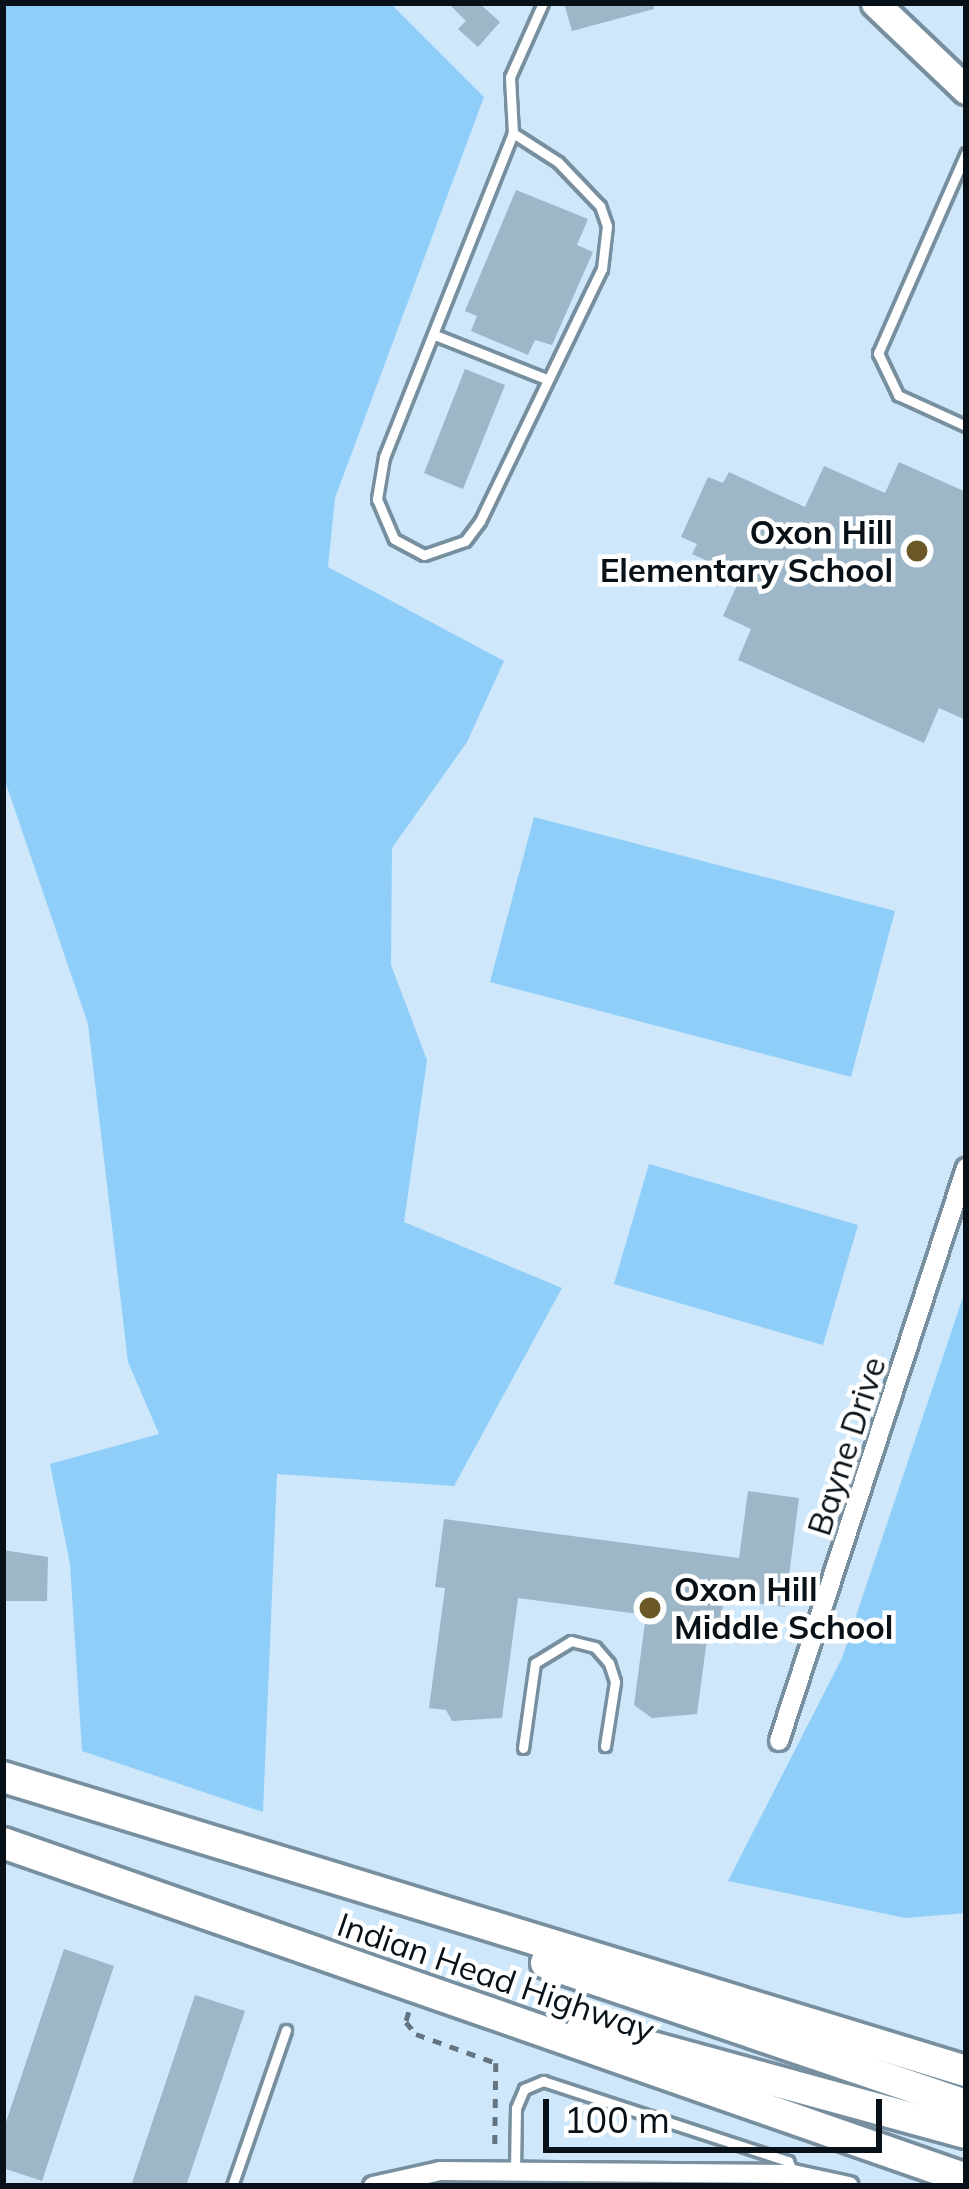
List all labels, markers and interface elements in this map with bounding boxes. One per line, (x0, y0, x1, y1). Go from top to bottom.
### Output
place label: Oxon Hill Elementary School (600, 512, 893, 590)
marker: Oxon Hill Elementary School (904, 538, 930, 564)
street label: Bayne Drive (799, 1352, 893, 1540)
place label: Oxon Hill Middle School (674, 1569, 893, 1647)
marker: Oxon Hill Middle School (637, 1595, 663, 1621)
street label: Indian Head Highway (332, 1904, 660, 2050)
scale bar (549, 2075, 888, 2149)
text: 100 m (564, 2097, 670, 2142)

